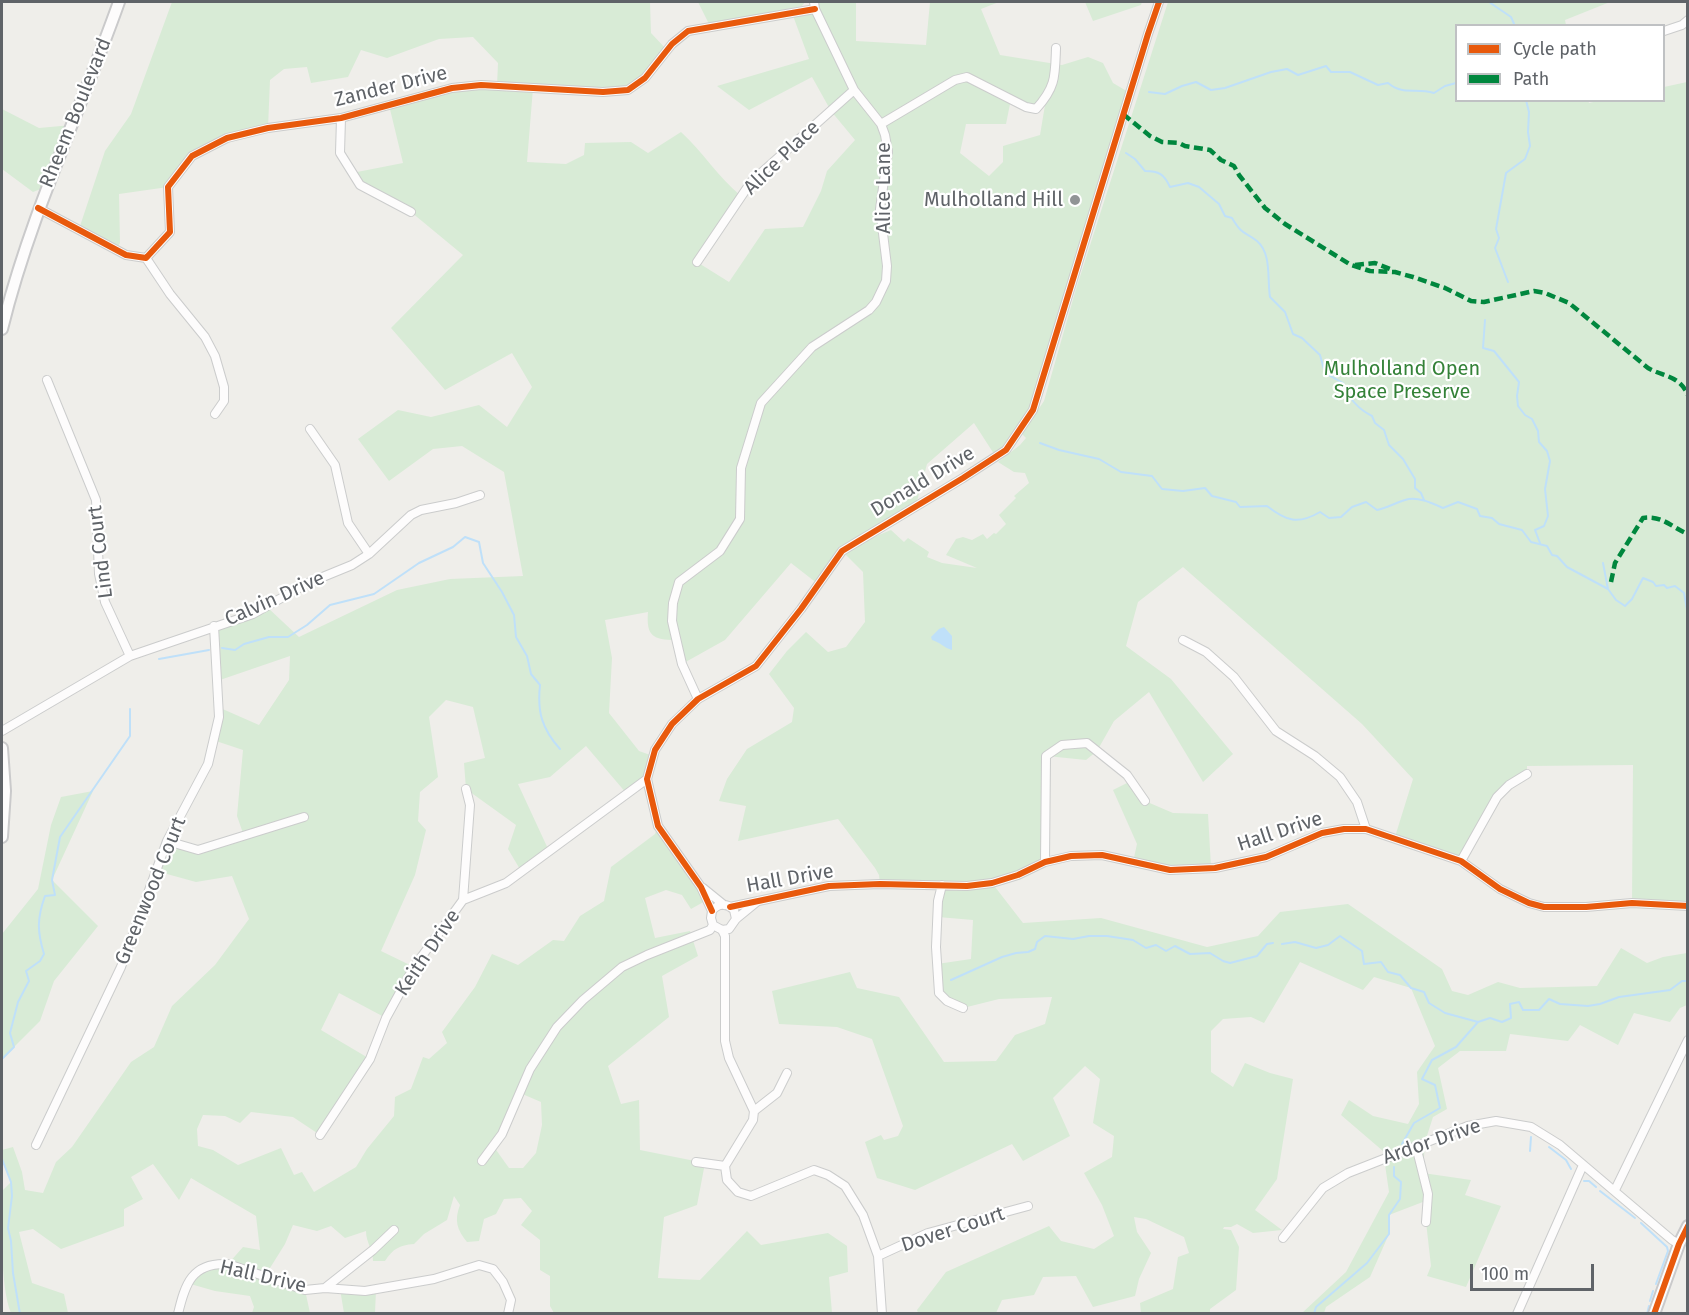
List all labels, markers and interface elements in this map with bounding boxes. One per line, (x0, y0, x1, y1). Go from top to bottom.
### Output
legend (1455, 24, 1665, 102)
street label: Rheem Boulevard (35, 35, 117, 191)
text: Cycle path (1513, 38, 1597, 60)
street label: Zander Drive (332, 61, 450, 113)
text: Path (1513, 68, 1549, 90)
street label: Alice Place (739, 116, 825, 200)
street label: Alice Lane (872, 142, 896, 234)
place label: Mulholland Hill (924, 188, 1063, 212)
marker: Mulholland Hill (1068, 193, 1082, 207)
park label: Mulholland Open Space Preserve (1324, 357, 1480, 404)
street label: Donald Drive (867, 442, 979, 522)
street label: Lind Court (83, 504, 119, 600)
street label: Calvin Drive (221, 566, 329, 632)
street label: Hall Drive (1234, 807, 1326, 857)
street label: Greenwood Court (110, 814, 192, 968)
street label: Hall Drive (744, 860, 836, 898)
street label: Keith Drive (390, 905, 466, 1001)
street label: Ardor Drive (1380, 1114, 1484, 1170)
street label: Dover Court (898, 1202, 1008, 1258)
scale bar (1473, 1252, 1598, 1290)
street label: Hall Drive (217, 1255, 309, 1299)
text: 100 m (1481, 1263, 1529, 1285)

